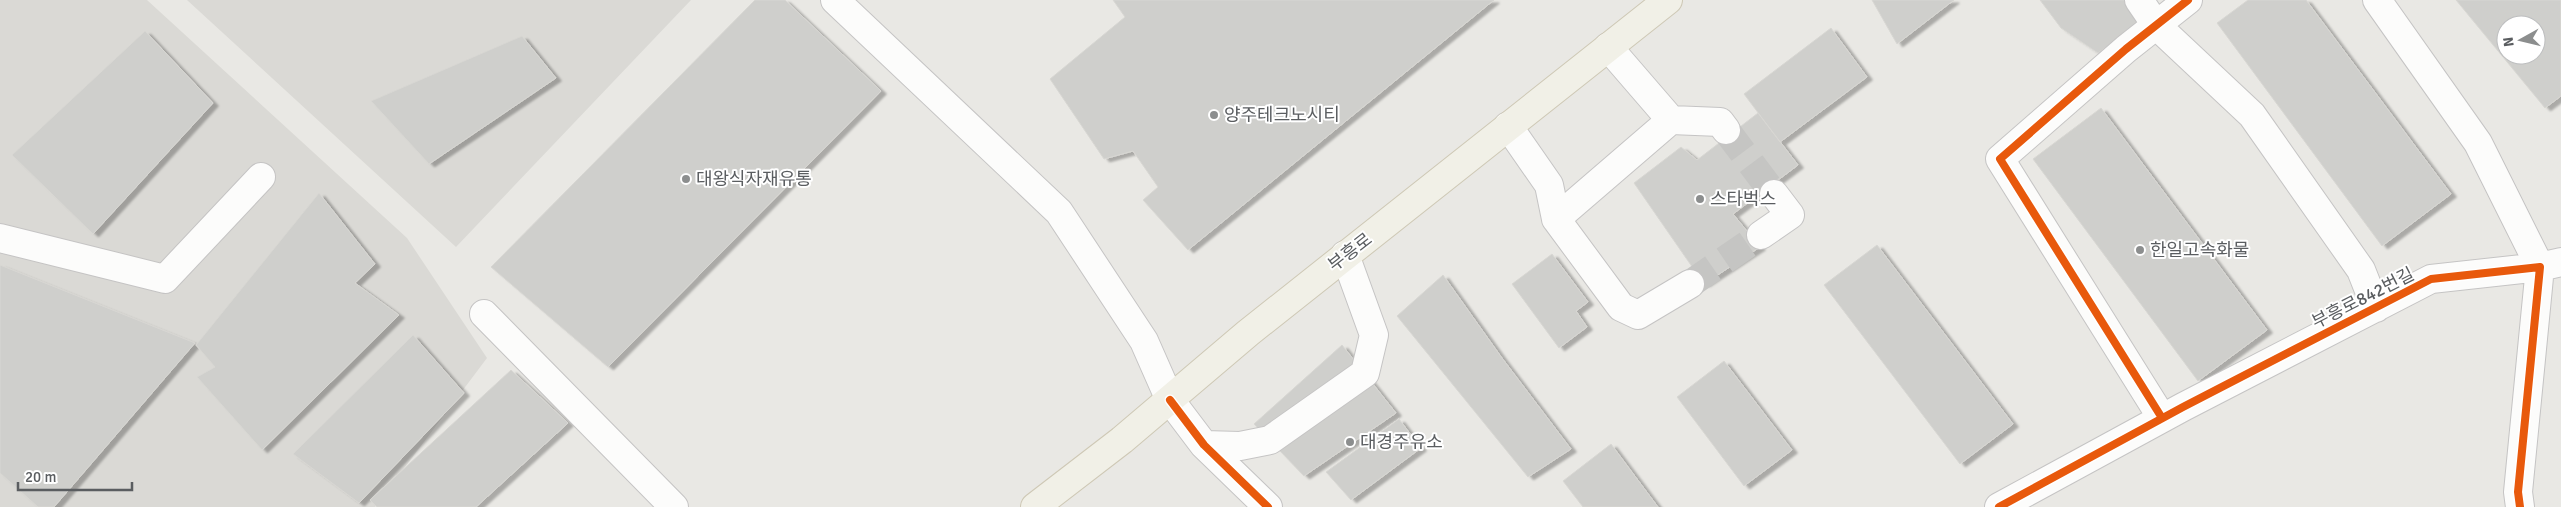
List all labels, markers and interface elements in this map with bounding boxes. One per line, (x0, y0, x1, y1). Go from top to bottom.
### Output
north arrow (2496, 15, 2546, 65)
text: N (2500, 36, 2518, 48)
place label: 양주테크노시티 (1224, 104, 1340, 126)
marker: 양주테크노시티 (1208, 109, 1220, 121)
place label: 대왕식자재유통 (696, 168, 812, 190)
marker: 대왕식자재유통 (680, 173, 692, 185)
place label: 스타벅스 (1710, 188, 1776, 210)
marker: 스타벅스 (1694, 193, 1706, 205)
street label: 부흥로 (1324, 228, 1376, 276)
place label: 한일고속화물 (2150, 239, 2249, 261)
marker: 한일고속화물 (2134, 244, 2146, 256)
street label: 부흥로842번길 (2308, 263, 2418, 333)
place label: 대경주유소 (1360, 431, 1443, 453)
marker: 대경주유소 (1344, 436, 1356, 448)
scale bar (18, 460, 131, 492)
text: 20 m (25, 468, 56, 486)

